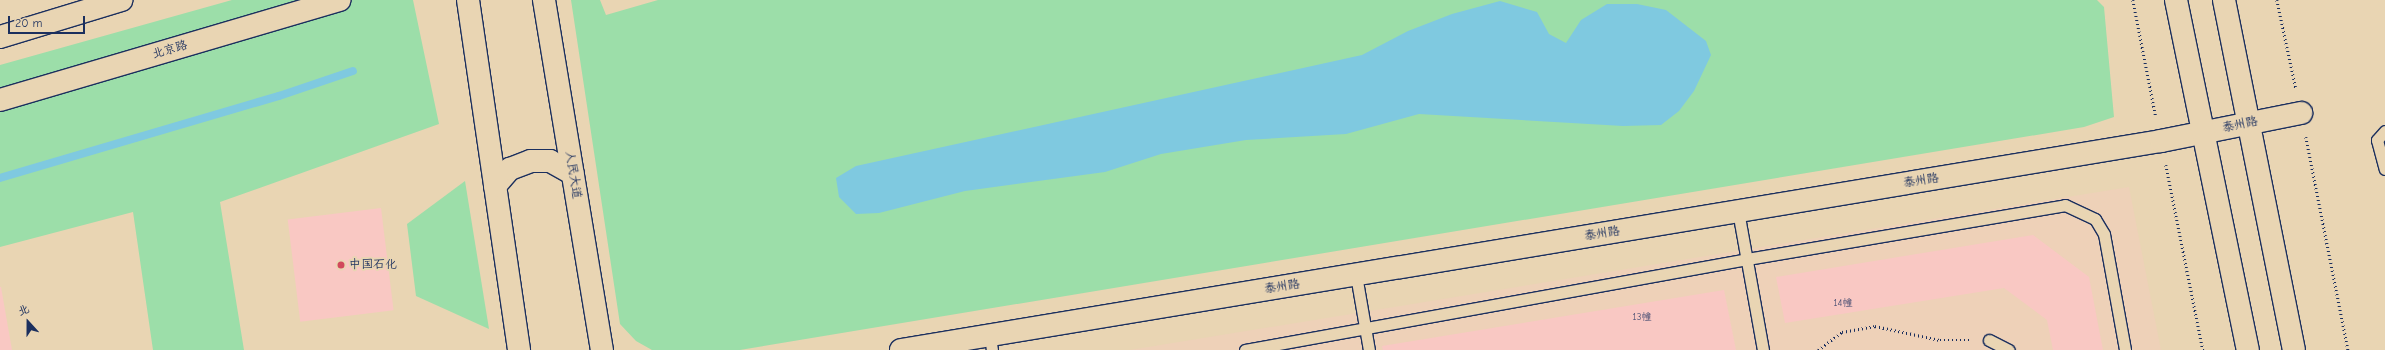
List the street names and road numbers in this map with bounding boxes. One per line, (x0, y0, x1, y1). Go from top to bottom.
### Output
street label: 北京路 (151, 38, 189, 62)
street label: 泰州路 (2221, 114, 2259, 136)
street label: 人民大道 (562, 150, 584, 200)
street label: 泰州路 (1902, 171, 1940, 191)
street label: 泰州路 (1583, 224, 1621, 244)
street label: 泰州路 (1263, 277, 1301, 297)

